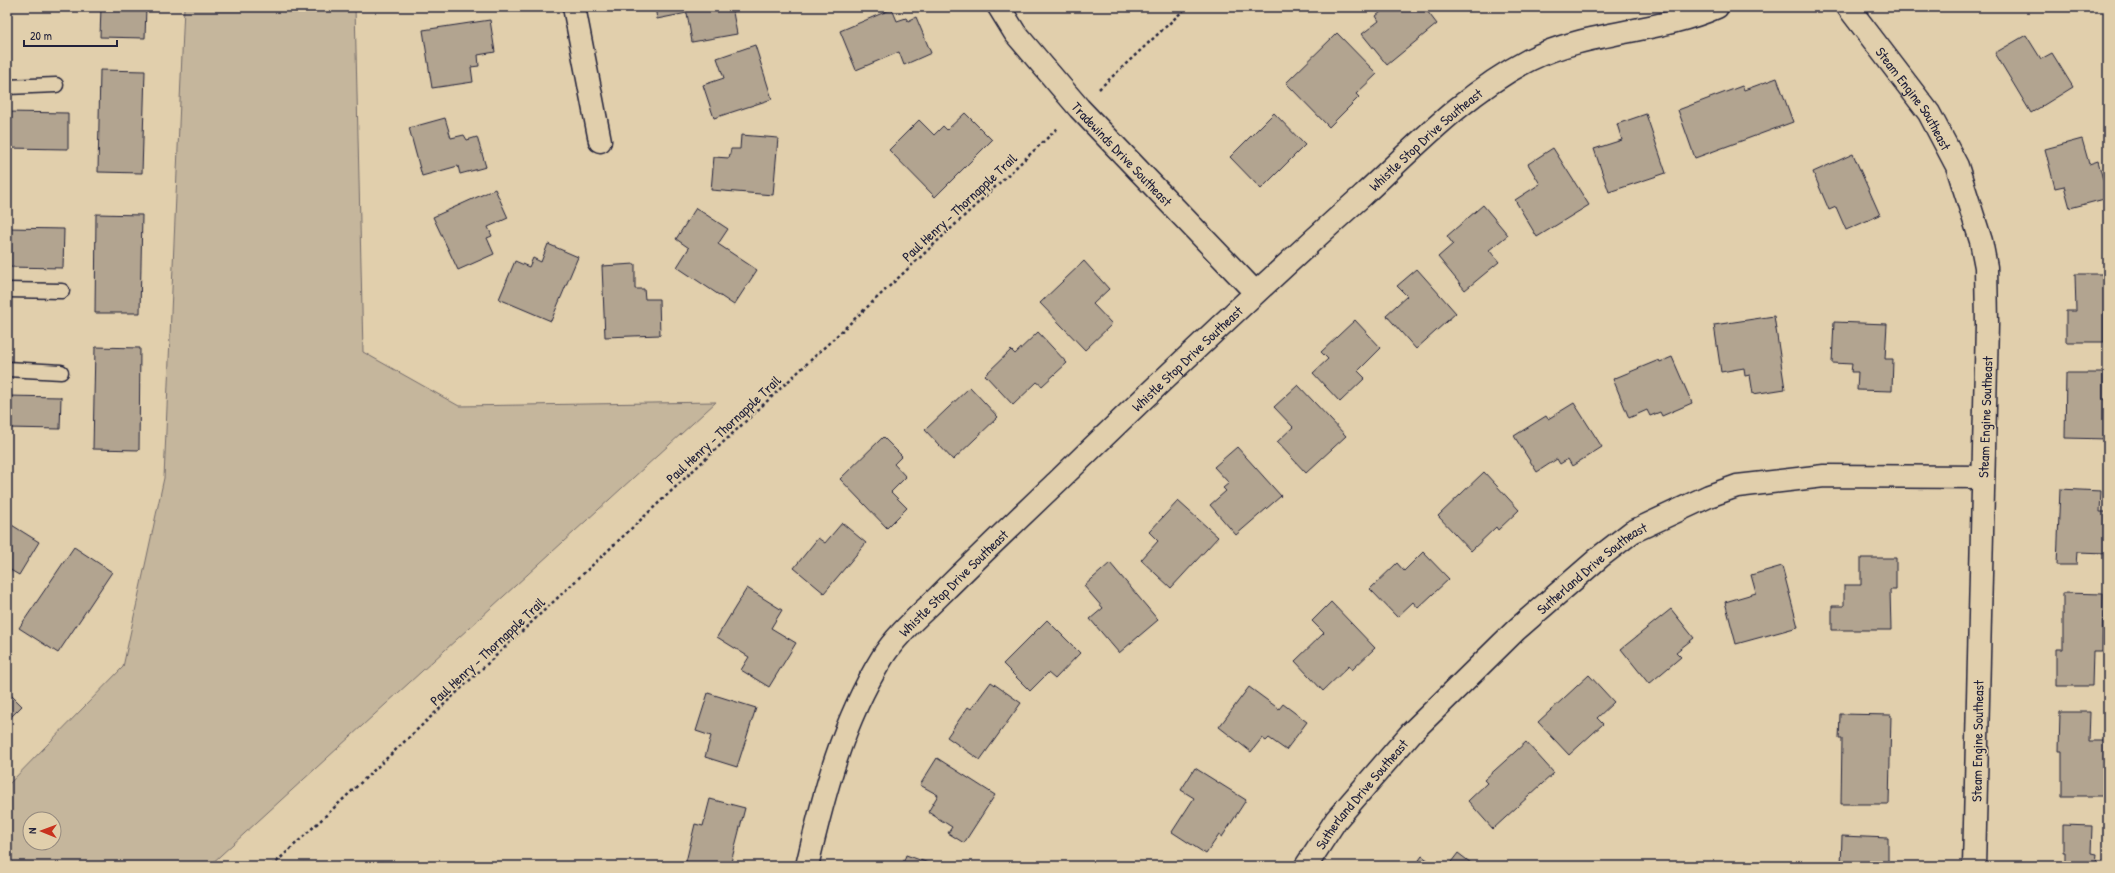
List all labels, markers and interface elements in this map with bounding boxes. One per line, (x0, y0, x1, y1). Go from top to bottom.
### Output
scale bar (24, 22, 117, 48)
text: 20 m (30, 27, 52, 44)
street label: Steam Engine Southeast (1872, 43, 1956, 153)
street label: Whistle Stop Drive Southeast (1364, 83, 1486, 195)
street label: Tradewinds Drive Southeast (1068, 97, 1177, 210)
street label: Paul Henry - Thornapple Trail (897, 148, 1021, 266)
street label: Whistle Stop Drive Southeast (1127, 301, 1246, 415)
street label: Steam Engine Southeast (1973, 356, 1998, 478)
street label: Paul Henry - Thornapple Trail (661, 370, 785, 488)
street label: Sutherland Drive Southeast (1532, 517, 1650, 618)
street label: Whistle Stop Drive Southeast (894, 524, 1012, 640)
street label: Paul Henry - Thornapple Trail (425, 592, 549, 710)
street label: Steam Engine Southeast (1966, 680, 1989, 802)
street label: Sutherland Drive Southeast (1310, 734, 1412, 852)
north arrow (22, 811, 62, 851)
text: N (25, 828, 39, 834)

